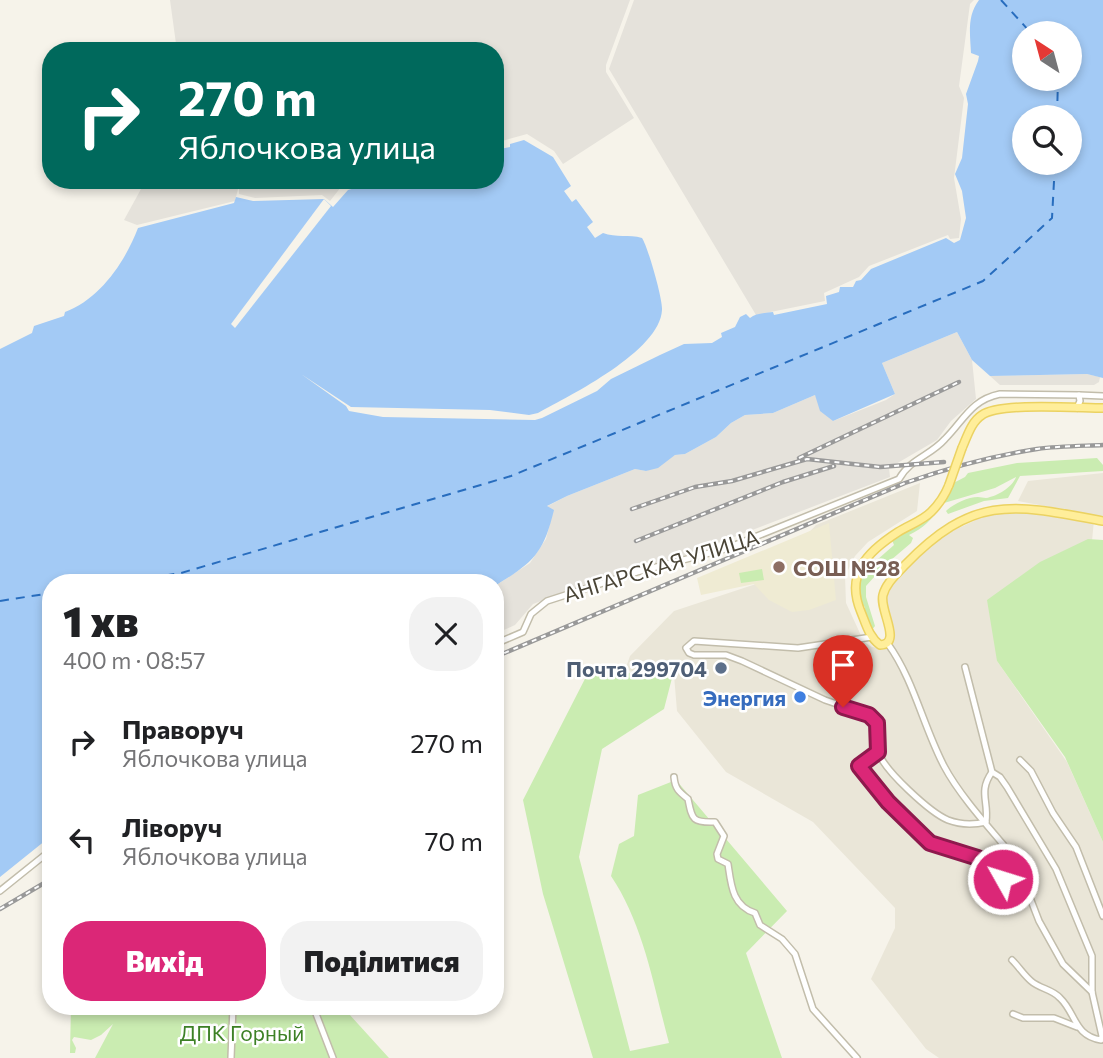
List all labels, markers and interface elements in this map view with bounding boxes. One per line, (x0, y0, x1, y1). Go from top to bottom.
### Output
north arrow (1012, 21, 1082, 91)
map controls (1012, 21, 1082, 175)
text: 270 m (178, 66, 317, 126)
icon: right (63, 70, 154, 161)
button: search (1012, 105, 1082, 175)
text: Яблочкова улица (178, 126, 436, 166)
street label: АНГАРСКАЯ УЛИЦА (560, 523, 762, 607)
place label: СОШ №28 (793, 555, 900, 580)
marker: СОШ №28 (771, 559, 787, 575)
text: 1 хв (63, 594, 139, 646)
button: close (409, 597, 483, 671)
pin (813, 635, 873, 707)
text: 400 m · 08:57 (63, 646, 205, 674)
icon: arrive (824, 646, 862, 684)
place label: Почта 299704 (566, 656, 707, 681)
marker: Почта 299704 (713, 660, 729, 676)
place label: Энергия (703, 685, 786, 710)
marker: Энергия (792, 689, 808, 705)
text: Праворуч (122, 713, 244, 744)
icon: right (63, 723, 101, 761)
text: 270 m (410, 727, 483, 758)
text: Яблочкова улица (122, 744, 307, 772)
text: Ліворуч (122, 811, 222, 842)
icon: left (63, 821, 101, 859)
text: 70 m (425, 825, 483, 856)
text: Яблочкова улица (122, 842, 307, 870)
position arrow (966, 842, 1040, 916)
button: Вихід (63, 921, 266, 1001)
button: Поділитися (280, 921, 483, 1001)
park label: ДПК Горный (180, 1020, 304, 1045)

